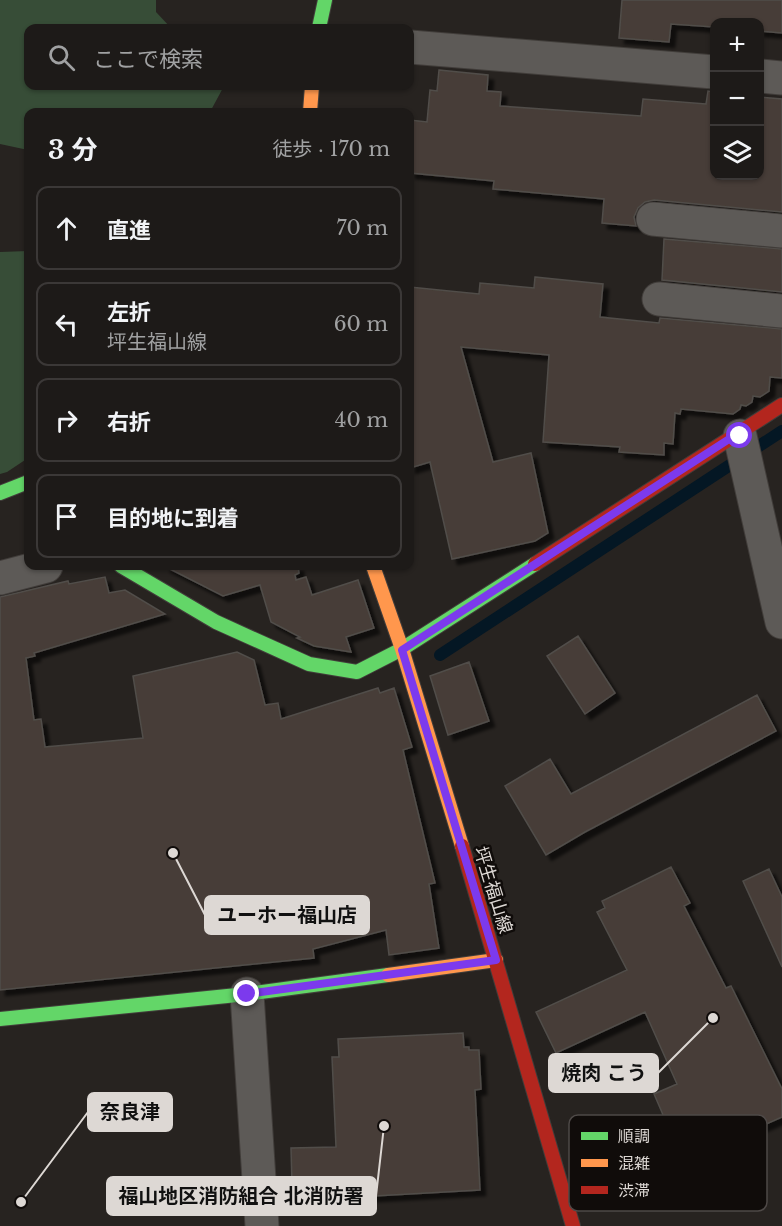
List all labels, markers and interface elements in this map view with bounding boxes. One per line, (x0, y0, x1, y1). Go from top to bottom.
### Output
map controls (710, 18, 764, 180)
button: + (710, 18, 764, 72)
search box (24, 24, 414, 90)
icon: search (45, 41, 78, 74)
text: ここで検索 (93, 46, 203, 73)
button: − (710, 72, 764, 126)
button: layers (710, 126, 764, 180)
text: 3 分 (48, 134, 97, 166)
text: 徒歩 · 170 m (272, 137, 390, 161)
icon: ahead (50, 212, 83, 245)
text: 70 m (336, 216, 388, 240)
text: 直進 (107, 217, 151, 244)
text: 左折 (107, 299, 151, 326)
icon: left (50, 308, 83, 341)
text: 60 m (334, 312, 388, 336)
text: 坪生福山線 (107, 330, 207, 354)
icon: right (50, 404, 83, 437)
text: 40 m (335, 408, 388, 432)
text: 右折 (107, 409, 151, 436)
route start (726, 422, 752, 448)
icon: arrive (50, 500, 83, 533)
text: 目的地に到着 (107, 505, 239, 532)
street label: 坪生福山線 (469, 844, 517, 936)
callout: ユーホー福山店 (205, 896, 369, 934)
text: ユーホー福山店 (217, 903, 357, 927)
route end (233, 980, 259, 1006)
callout: 焼肉 こう (549, 1054, 658, 1092)
text: 焼肉 こう (561, 1061, 647, 1085)
callout: 奈良津 (88, 1093, 172, 1131)
text: 奈良津 (100, 1100, 160, 1124)
legend (569, 1115, 767, 1211)
text: 順調 (618, 1126, 650, 1146)
text: 混雑 (618, 1153, 650, 1173)
callout: 福山地区消防組合 北消防署 (107, 1177, 376, 1215)
text: 渋滞 (618, 1180, 650, 1200)
text: 福山地区消防組合 北消防署 (118, 1184, 364, 1208)

